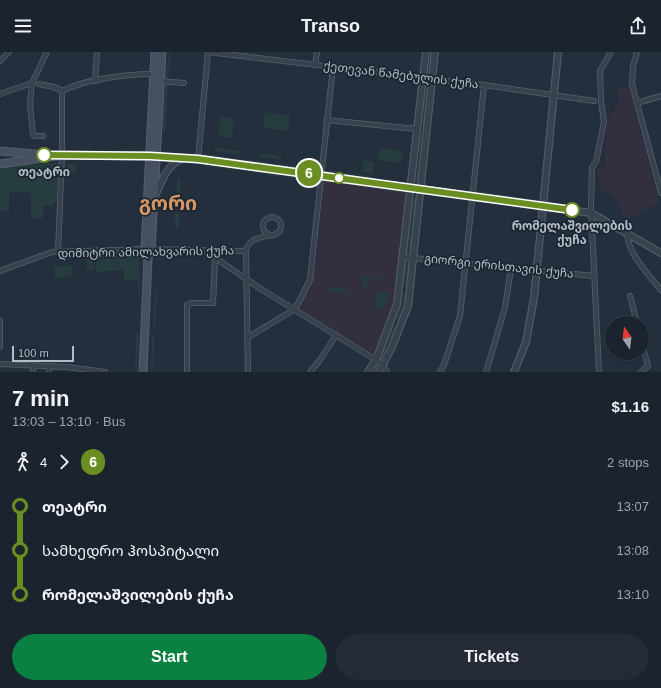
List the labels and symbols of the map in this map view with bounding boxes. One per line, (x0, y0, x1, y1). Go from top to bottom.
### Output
street label: ქეთევან წამებულის ქუჩა (322, 59, 479, 92)
marker: თეატრი (36, 147, 52, 163)
line badge: 6 (296, 160, 322, 186)
place label: თეატრი (18, 165, 70, 179)
unlabelled marker (333, 172, 345, 184)
district label: გორი (139, 192, 197, 215)
marker: რომელაშვილების ქუჩა (564, 202, 580, 218)
place label: რომელაშვილების ქუჩა (512, 219, 633, 247)
street label: დიმიტრი ამილახვარის ქუჩა (58, 243, 234, 262)
street label: გიორგი ერისთავის ქუჩა (424, 251, 574, 281)
north arrow (605, 316, 649, 360)
scale bar (12, 344, 74, 363)

